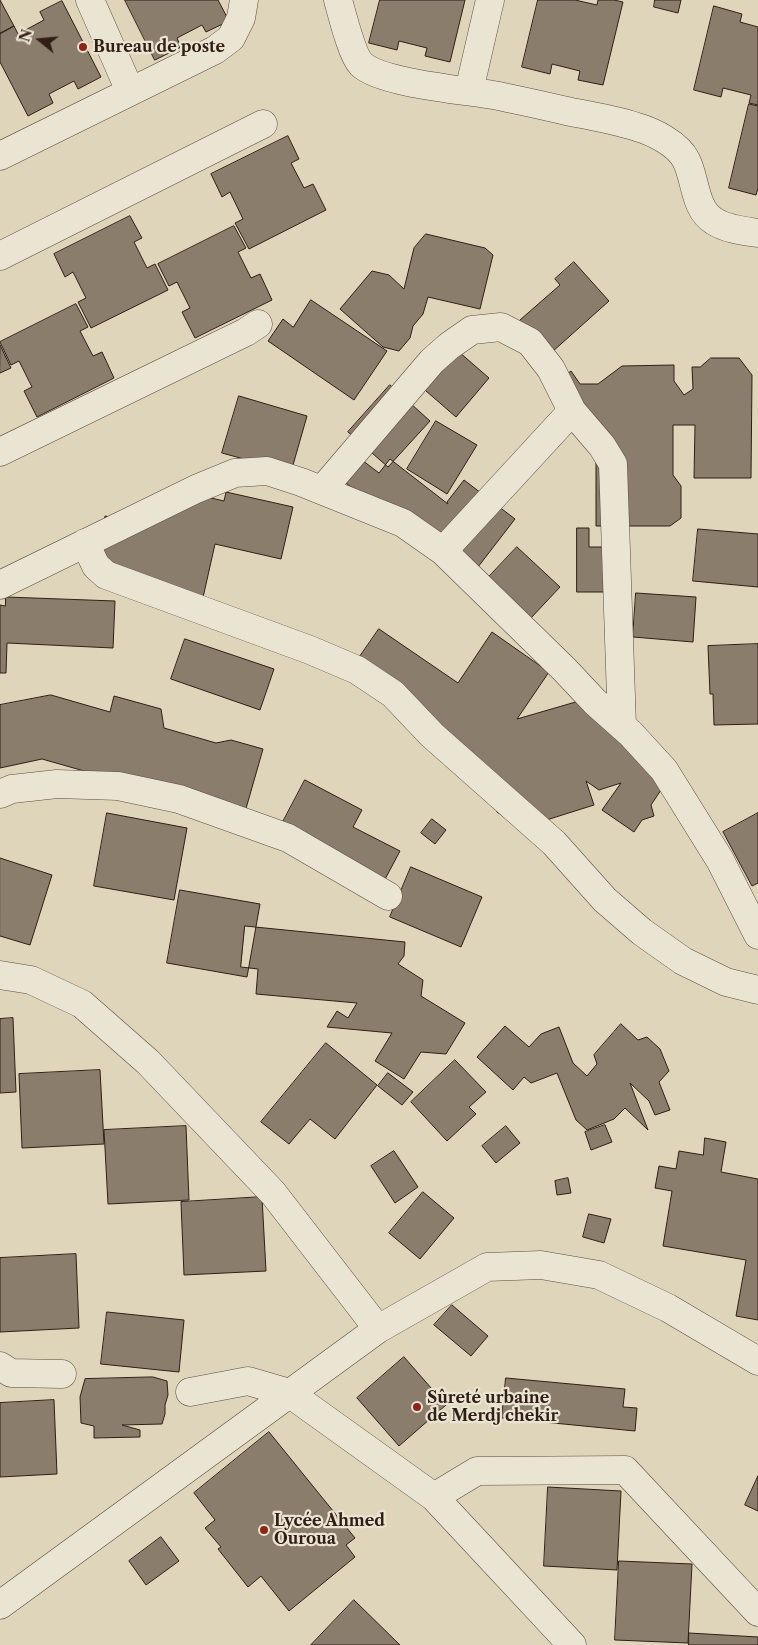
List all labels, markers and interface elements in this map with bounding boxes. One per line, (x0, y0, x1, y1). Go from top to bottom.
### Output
north arrow (15, 15, 65, 65)
text: N (15, 27, 36, 44)
place label: Bureau de poste (93, 37, 225, 57)
marker: Bureau de poste (77, 41, 89, 53)
place label: Sûreté urbaine de Merdj chekir (427, 1388, 558, 1426)
marker: Sûreté urbaine de Merdj chekir (411, 1401, 423, 1413)
place label: Lycée Ahmed Ouroua (274, 1511, 385, 1549)
marker: Lycée Ahmed Ouroua (258, 1524, 270, 1536)

